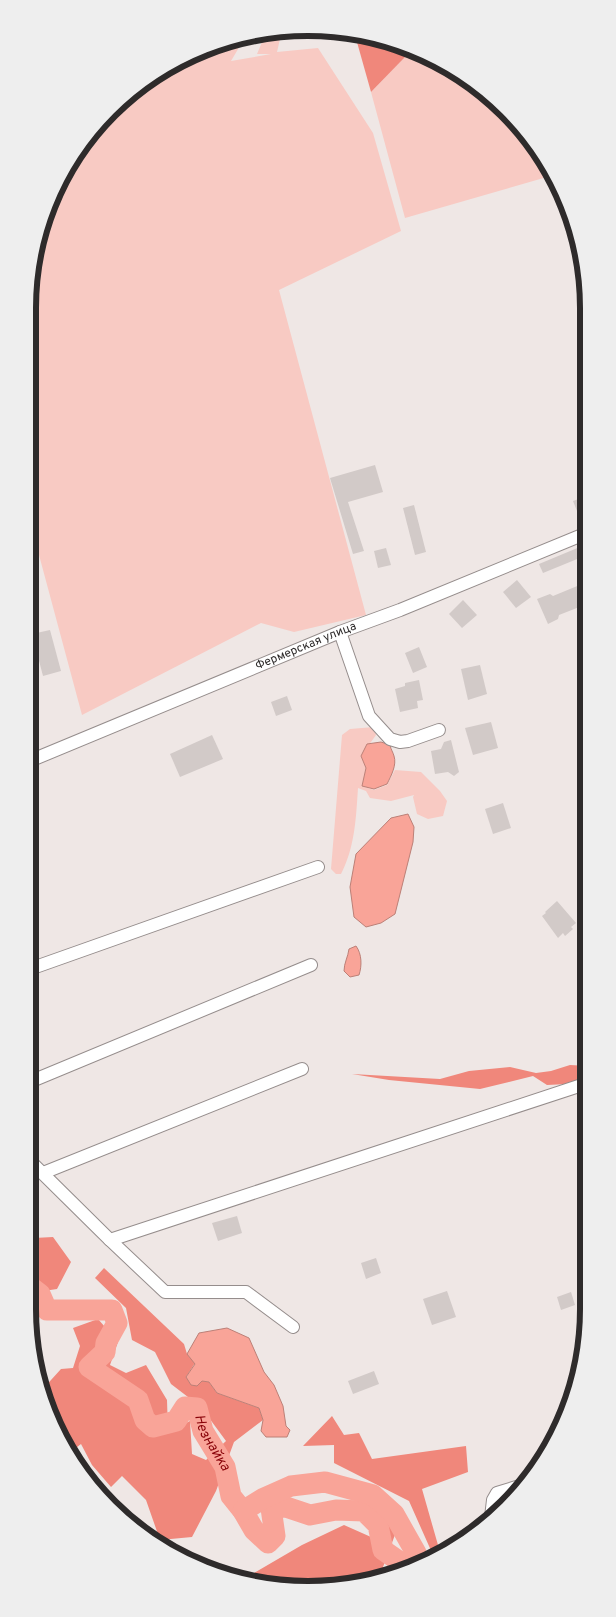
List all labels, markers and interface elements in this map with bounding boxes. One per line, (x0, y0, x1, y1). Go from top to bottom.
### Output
street label: Фермерская улица (253, 619, 359, 674)
water label: Незнайка (191, 1413, 234, 1475)

